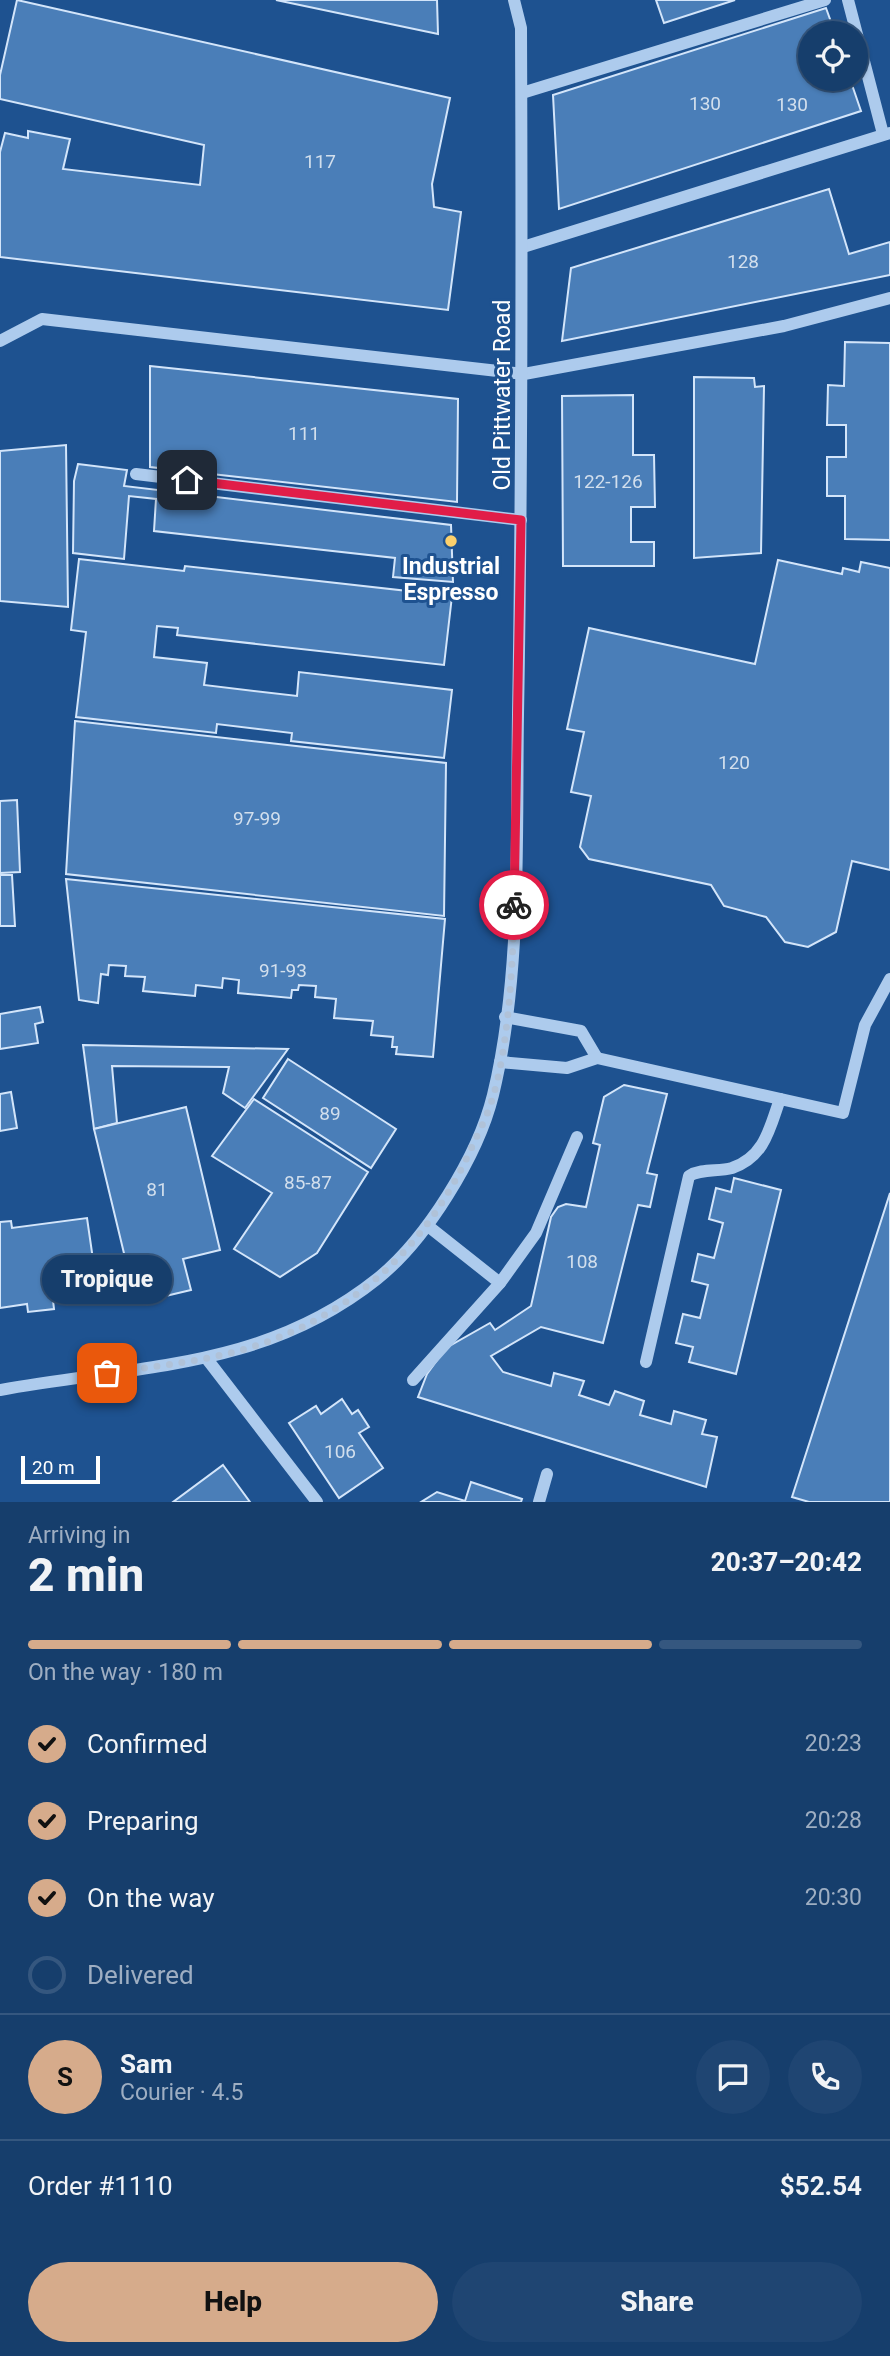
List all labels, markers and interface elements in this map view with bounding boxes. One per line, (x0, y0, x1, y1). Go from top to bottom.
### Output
map controls (798, 21, 868, 91)
button: locate (798, 21, 868, 91)
house number: 130 (689, 92, 721, 115)
house number: 130 (776, 93, 808, 116)
house number: 117 (304, 150, 336, 173)
house number: 128 (727, 250, 759, 273)
street label: Old Pittwater Road (489, 299, 516, 491)
house number: 111 (288, 422, 320, 445)
pin (157, 450, 217, 510)
icon: home (168, 461, 206, 499)
house number: 122-126 (573, 470, 643, 493)
marker: Industrial Espresso (443, 533, 459, 549)
place label: Industrial Espresso (402, 553, 500, 606)
house number: 120 (718, 751, 750, 774)
house number: 97-99 (233, 807, 281, 830)
courier (479, 870, 549, 940)
icon: bike (495, 886, 533, 924)
house number: 91-93 (259, 959, 307, 982)
house number: 89 (319, 1102, 341, 1125)
house number: 85-87 (284, 1171, 332, 1194)
house number: 81 (146, 1178, 168, 1201)
house number: 108 (566, 1250, 598, 1273)
callout: Tropique (42, 1254, 172, 1303)
text: Tropique (61, 1266, 153, 1293)
pin (77, 1343, 137, 1403)
icon: bag (88, 1354, 126, 1392)
house number: 106 (324, 1440, 356, 1463)
scale bar (21, 1453, 100, 1485)
text: 20 m (32, 1456, 75, 1479)
text: Arriving in (28, 1522, 131, 1549)
text: 20:37–20:42 (711, 1547, 862, 1577)
text: 2 min (28, 1548, 144, 1602)
text: On the way · 180 m (28, 1659, 223, 1686)
icon: check (28, 1725, 66, 1763)
text: Confirmed (87, 1729, 208, 1759)
text: 20:23 (805, 1730, 862, 1757)
icon: check (28, 1802, 66, 1840)
text: Preparing (87, 1806, 199, 1836)
text: 20:28 (805, 1807, 862, 1834)
icon: check (28, 1879, 66, 1917)
text: On the way (87, 1883, 215, 1913)
text: 20:30 (805, 1884, 862, 1911)
text: Delivered (87, 1960, 194, 1990)
button: chat (696, 2040, 770, 2114)
button: phone (788, 2040, 862, 2114)
text: Sam (120, 2049, 172, 2079)
text: S (57, 2062, 73, 2092)
text: Courier · 4.5 (120, 2079, 243, 2106)
text: Order #1110 (28, 2171, 173, 2201)
text: $52.54 (780, 2171, 862, 2201)
button: Help (28, 2262, 438, 2342)
button: Share (452, 2262, 862, 2342)

